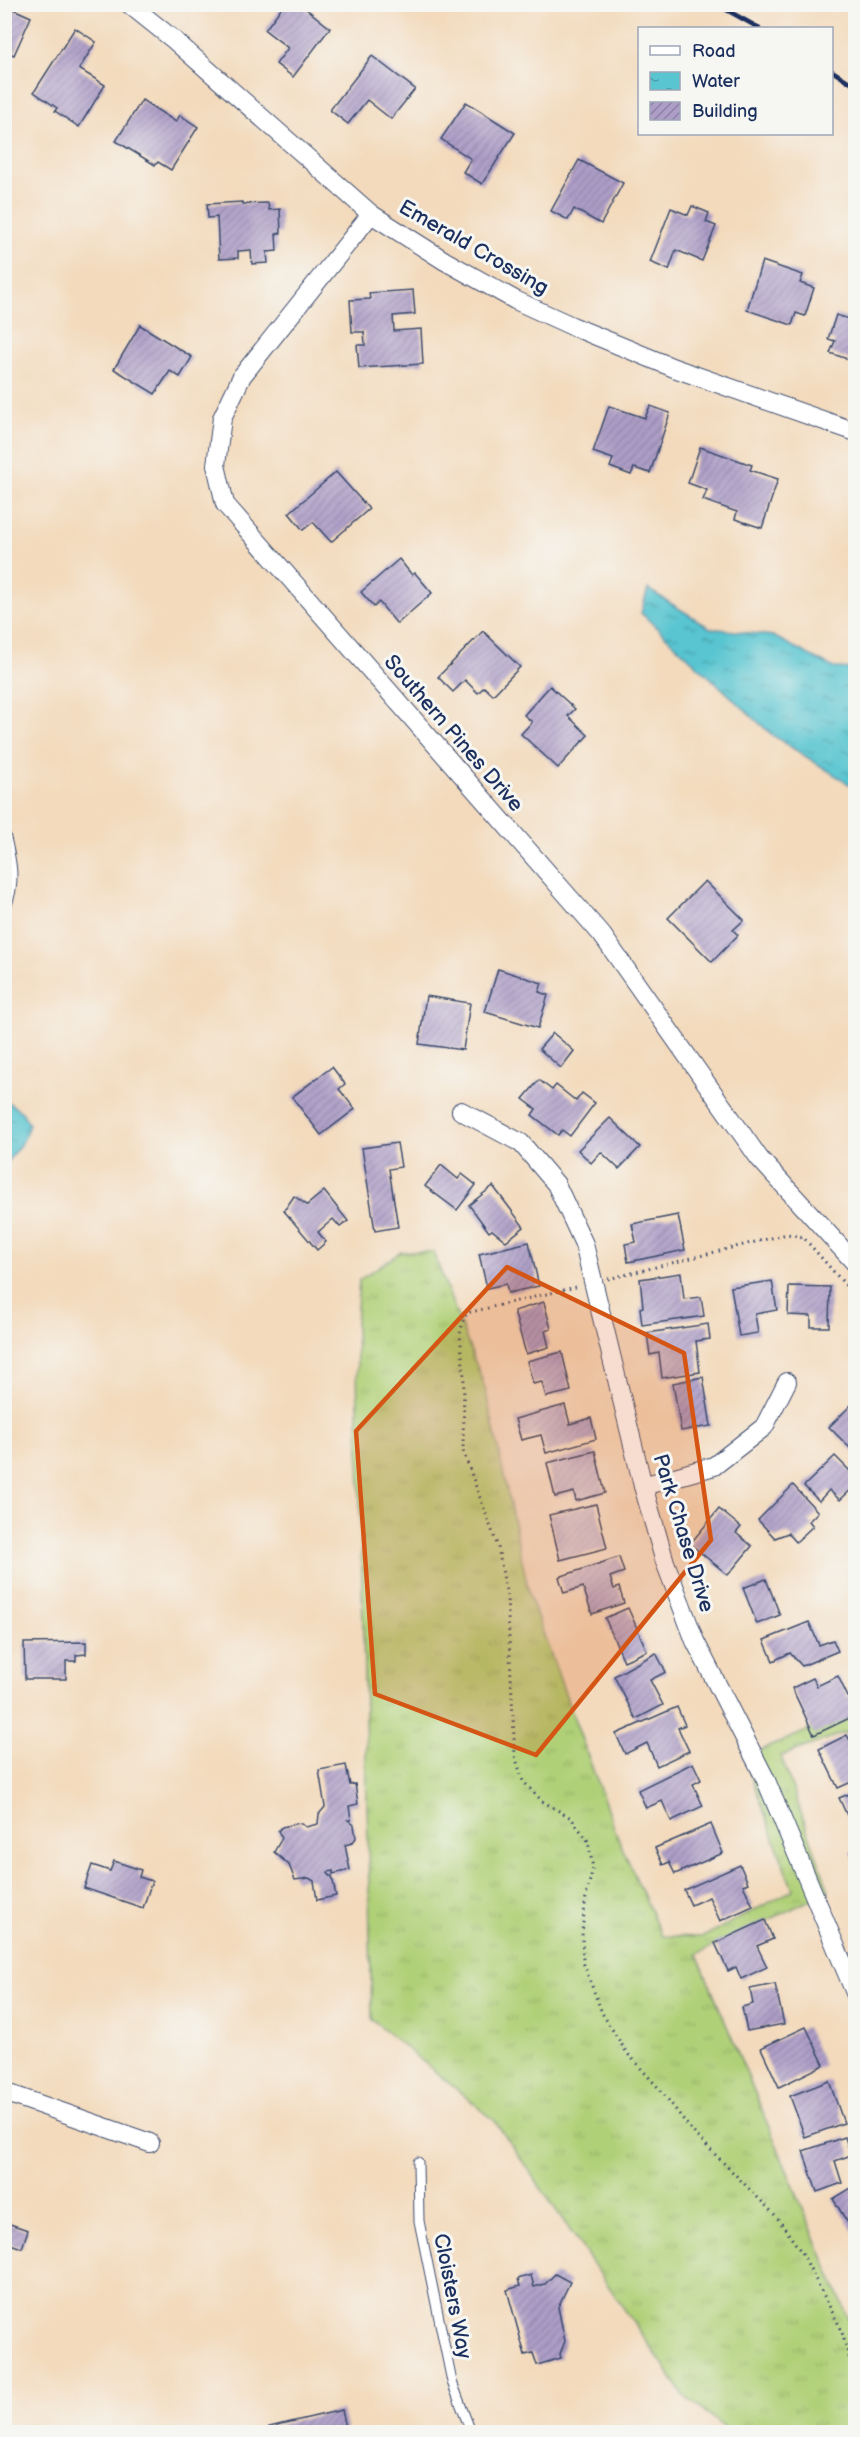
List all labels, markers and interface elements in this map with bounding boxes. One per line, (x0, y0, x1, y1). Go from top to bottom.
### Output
legend (638, 27, 833, 135)
text: Road (692, 41, 736, 62)
text: Water (692, 71, 740, 92)
text: Building (692, 101, 758, 122)
street label: Emerald Crossing (394, 194, 553, 300)
street label: Southern Pines Drive (379, 650, 529, 817)
street label: Park Chase Drive (648, 1451, 719, 1615)
street label: Cloisters Way (428, 2231, 477, 2361)

